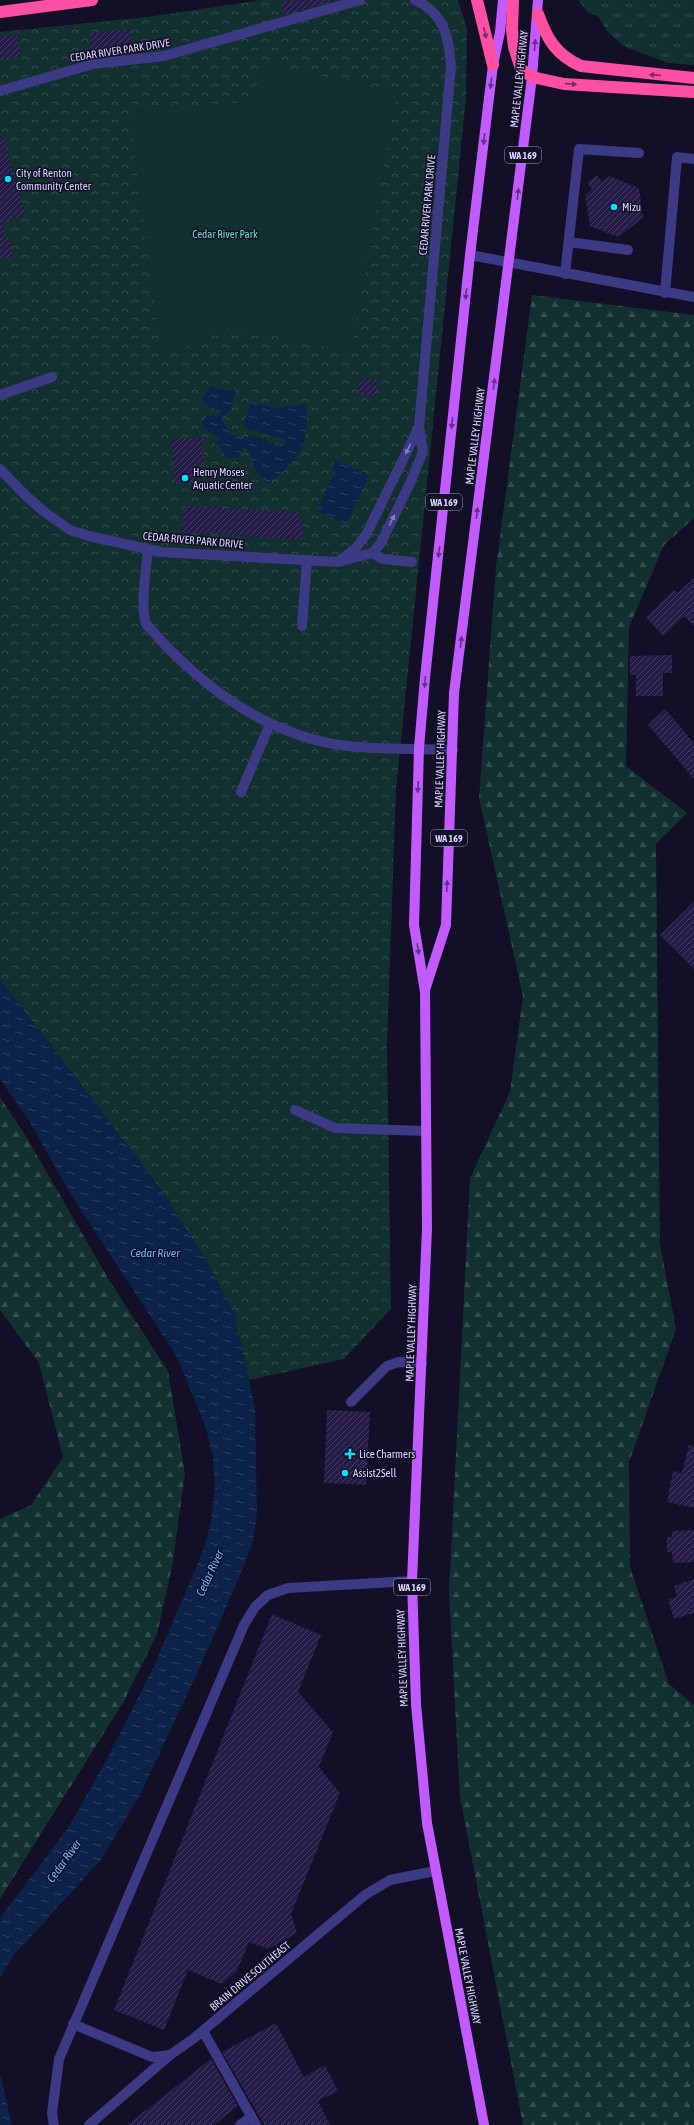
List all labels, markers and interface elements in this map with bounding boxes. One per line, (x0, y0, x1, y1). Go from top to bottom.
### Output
one-way arrow (482, 27, 488, 39)
street label: MAPLE VALLEY HIGHWAY (508, 30, 530, 128)
street label: CEDAR RIVER PARK DRIVE (69, 36, 171, 64)
one-way arrow (532, 39, 539, 52)
one-way arrow (649, 71, 661, 78)
one-way arrow (487, 77, 494, 89)
one-way arrow (565, 81, 577, 88)
one-way arrow (481, 133, 487, 145)
road number: WA 169 (505, 147, 541, 163)
street label: CEDAR RIVER PARK DRIVE (417, 154, 437, 256)
place label: City of Renton Community Center (16, 167, 92, 192)
marker: City of Renton Community Center (3, 174, 13, 184)
one-way arrow (515, 188, 521, 200)
place label: Mizu (622, 201, 641, 213)
marker: Mizu (609, 202, 619, 212)
park label: Cedar River Park (192, 228, 258, 240)
one-way arrow (463, 288, 469, 300)
one-way arrow (491, 378, 497, 390)
street label: MAPLE VALLEY HIGHWAY (463, 387, 487, 485)
one-way arrow (449, 417, 456, 429)
one-way arrow (405, 443, 411, 454)
place label: Henry Moses Aquatic Center (193, 466, 253, 491)
marker: Henry Moses Aquatic Center (180, 473, 190, 483)
road number: WA 169 (426, 494, 462, 510)
one-way arrow (474, 507, 481, 519)
one-way arrow (389, 515, 395, 526)
street label: CEDAR RIVER PARK DRIVE (142, 530, 244, 550)
one-way arrow (435, 546, 442, 558)
one-way arrow (458, 636, 464, 648)
one-way arrow (422, 675, 428, 688)
street label: MAPLE VALLEY HIGHWAY (432, 710, 448, 808)
one-way arrow (415, 781, 421, 794)
road number: WA 169 (431, 830, 467, 846)
one-way arrow (444, 880, 451, 892)
one-way arrow (415, 943, 421, 955)
water label: Cedar River (130, 1246, 180, 1260)
street label: MAPLE VALLEY HIGHWAY (403, 1284, 419, 1382)
marker: Lice Charmers (344, 1448, 356, 1460)
place label: Lice Charmers (359, 1448, 415, 1460)
place label: Assist2Sell (353, 1467, 396, 1479)
marker: Assist2Sell (340, 1468, 350, 1478)
water label: Cedar River (193, 1547, 227, 1598)
road number: WA 169 (394, 1579, 430, 1595)
street label: MAPLE VALLEY HIGHWAY (394, 1609, 410, 1707)
water label: Cedar River (44, 1836, 85, 1885)
street label: MAPLE VALLEY HIGHWAY (453, 1927, 483, 2025)
street label: BRAIN DRIVE SOUTHEAST (207, 1939, 293, 2013)

